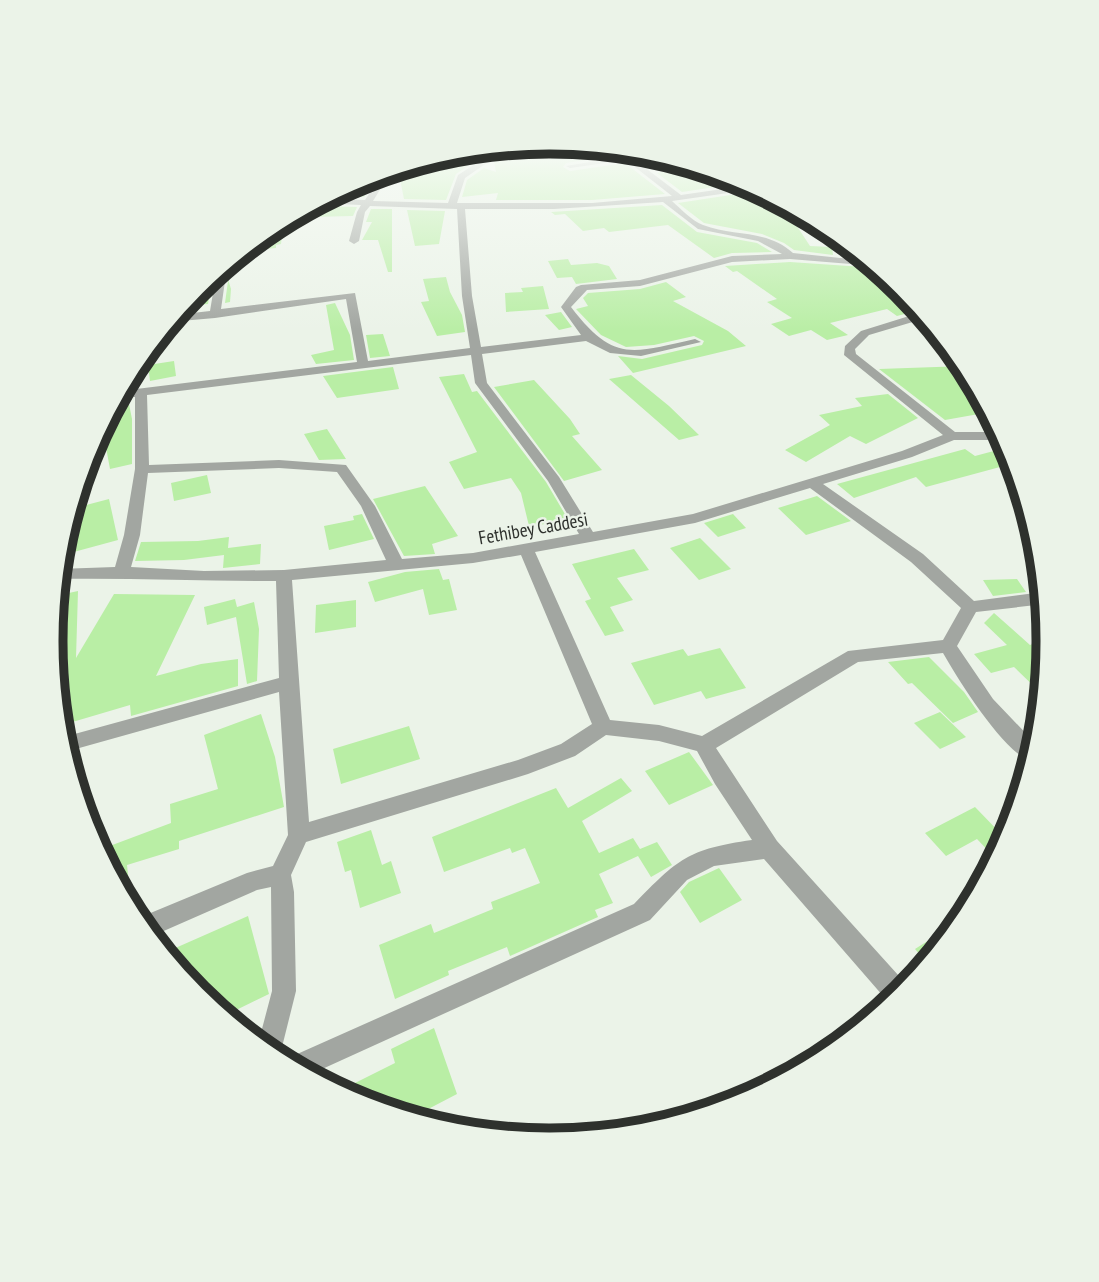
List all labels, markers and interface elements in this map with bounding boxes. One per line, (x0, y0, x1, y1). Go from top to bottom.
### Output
street label: Fethibey Caddesi (476, 507, 590, 549)

